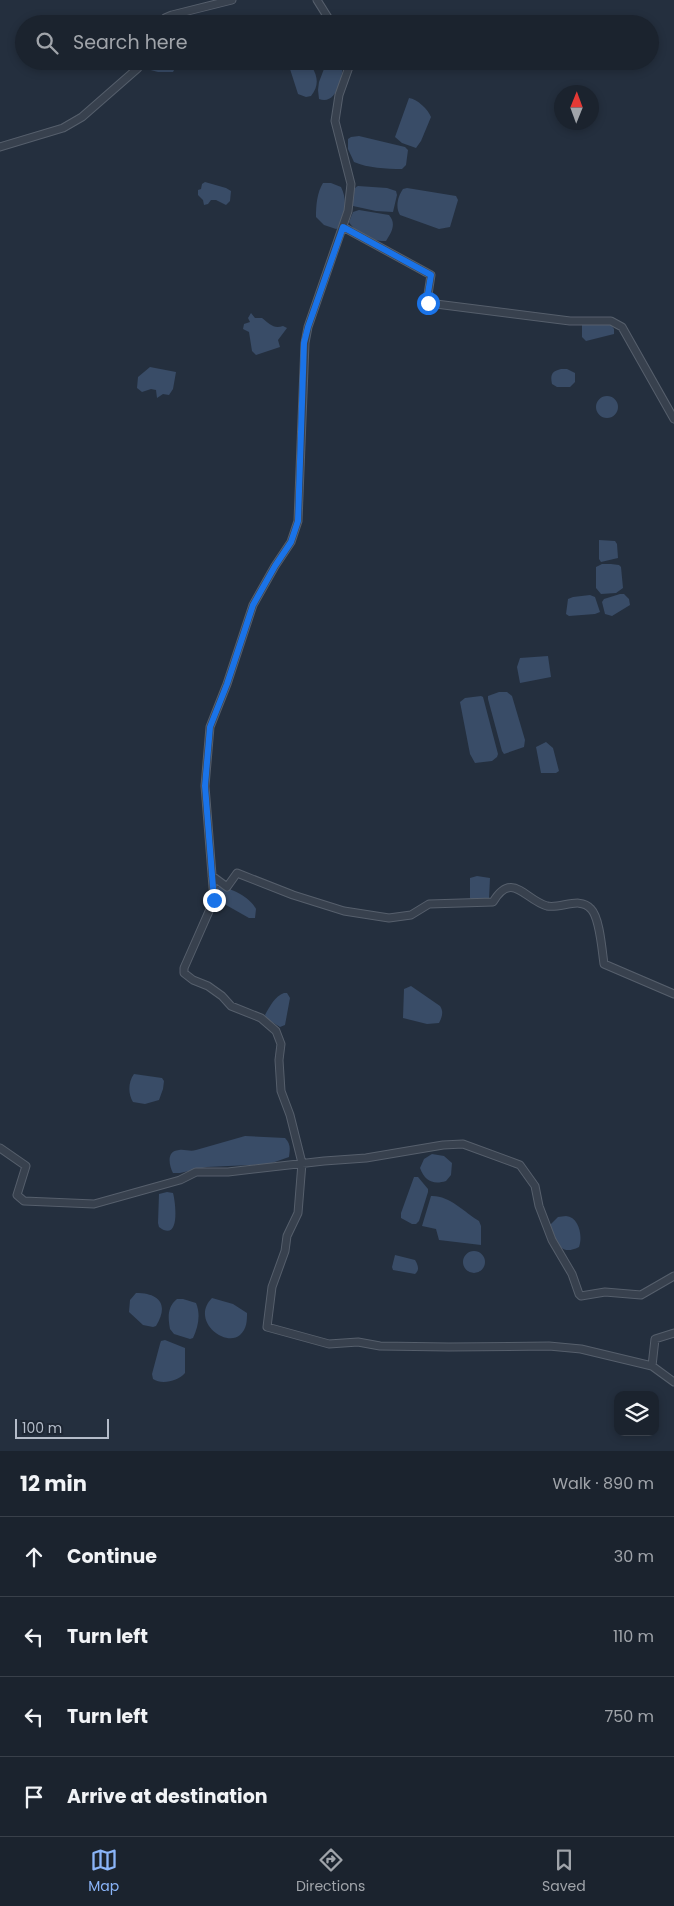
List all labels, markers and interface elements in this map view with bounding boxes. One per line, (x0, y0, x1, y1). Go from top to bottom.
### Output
search box (15, 15, 659, 70)
icon: search (33, 29, 61, 57)
text: Search here (73, 29, 187, 56)
north arrow (554, 85, 599, 130)
route start (417, 292, 440, 315)
route end (203, 889, 226, 912)
map controls (614, 1391, 659, 1436)
button: layers (614, 1391, 659, 1436)
scale bar (15, 1416, 109, 1439)
text: 100 m (22, 1418, 62, 1438)
text: 12 min (20, 1469, 87, 1498)
text: Walk · 890 m (552, 1472, 654, 1495)
icon: ahead (20, 1543, 48, 1571)
text: Continue (67, 1543, 157, 1570)
text: 30 m (614, 1545, 654, 1568)
icon: left (20, 1623, 48, 1651)
text: Turn left (67, 1623, 148, 1650)
text: 110 m (613, 1625, 654, 1648)
icon: left (20, 1703, 48, 1731)
text: Turn left (67, 1703, 148, 1730)
text: 750 m (604, 1705, 654, 1728)
icon: arrive (20, 1783, 48, 1811)
text: Arrive at destination (67, 1783, 268, 1810)
tab: Map (88, 1846, 119, 1897)
tab: Directions (296, 1846, 365, 1897)
tab: Saved (542, 1846, 586, 1897)

